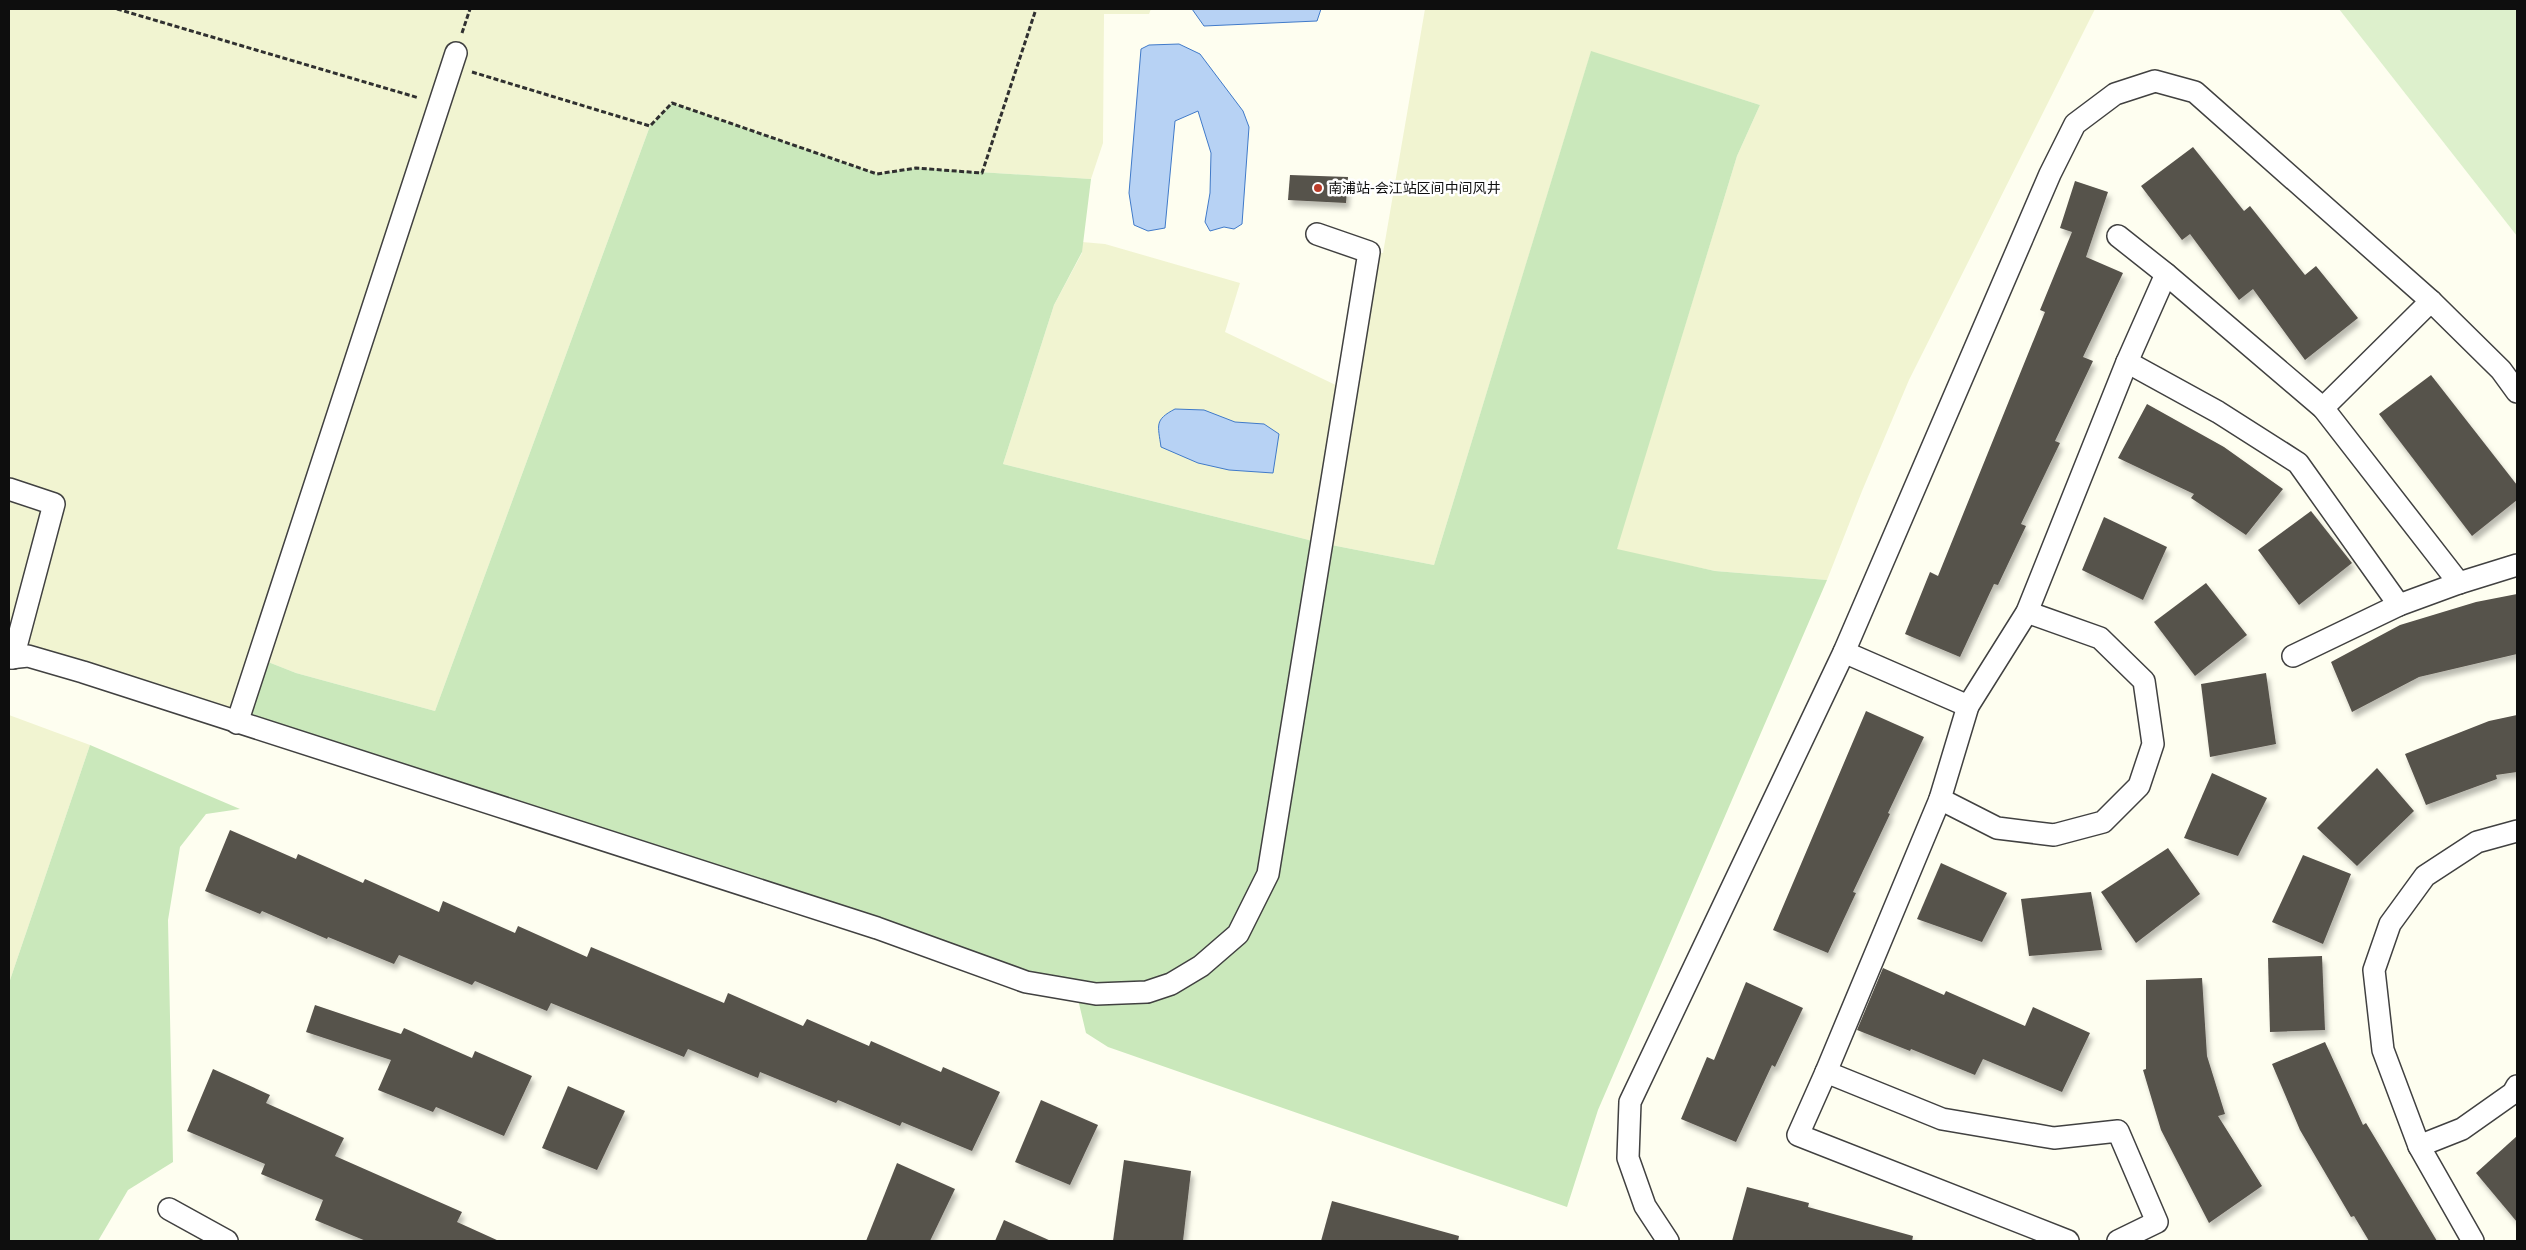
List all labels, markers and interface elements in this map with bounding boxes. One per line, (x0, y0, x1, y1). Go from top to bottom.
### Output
place label: 南浦站-会江站区间中间风井 (1328, 177, 1501, 197)
marker: 南浦站-会江站区间中间风井 (1312, 182, 1324, 194)

